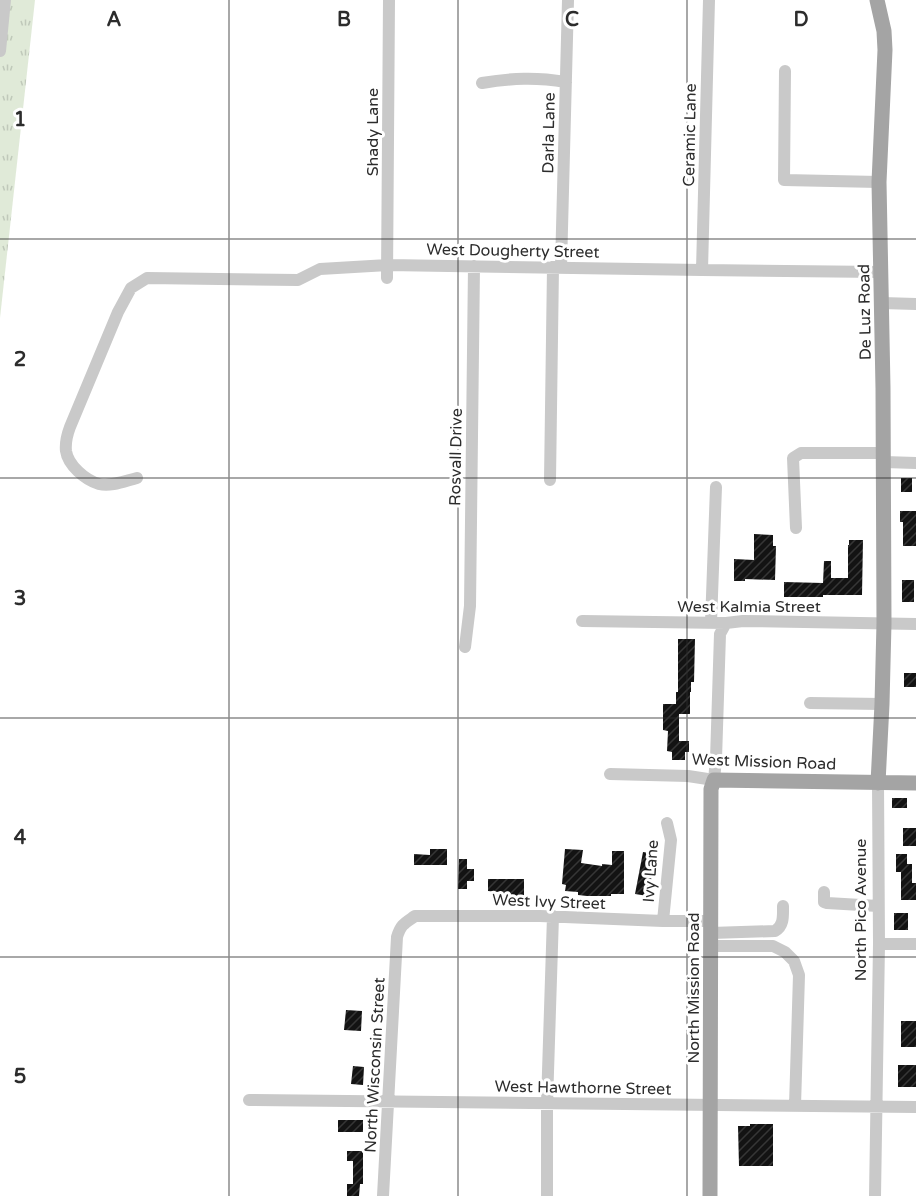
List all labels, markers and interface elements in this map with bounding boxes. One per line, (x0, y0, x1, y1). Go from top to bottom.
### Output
text: A (107, 8, 122, 32)
text: B (337, 8, 351, 32)
text: C (565, 8, 579, 32)
text: D (793, 8, 809, 32)
street label: Ceramic Lane (679, 83, 701, 187)
street label: Shady Lane (363, 88, 383, 176)
street label: Darla Lane (538, 92, 560, 174)
text: 1 (14, 108, 26, 132)
street label: West Dougherty Street (426, 239, 600, 263)
street label: De Luz Road (854, 264, 876, 360)
text: 2 (14, 348, 26, 372)
street label: Rosvall Drive (445, 408, 467, 506)
text: 3 (14, 587, 26, 611)
street label: West Kalmia Street (677, 597, 821, 617)
street label: West Mission Road (691, 749, 837, 775)
text: 4 (14, 826, 27, 850)
street label: Ivy Lane (639, 839, 663, 903)
street label: North Pico Avenue (851, 839, 871, 981)
street label: West Ivy Street (492, 890, 606, 914)
street label: North Mission Road (684, 913, 704, 1063)
street label: North Wisconsin Street (360, 977, 390, 1153)
text: 5 (14, 1065, 26, 1089)
street label: West Hawthorne Street (494, 1076, 672, 1100)

